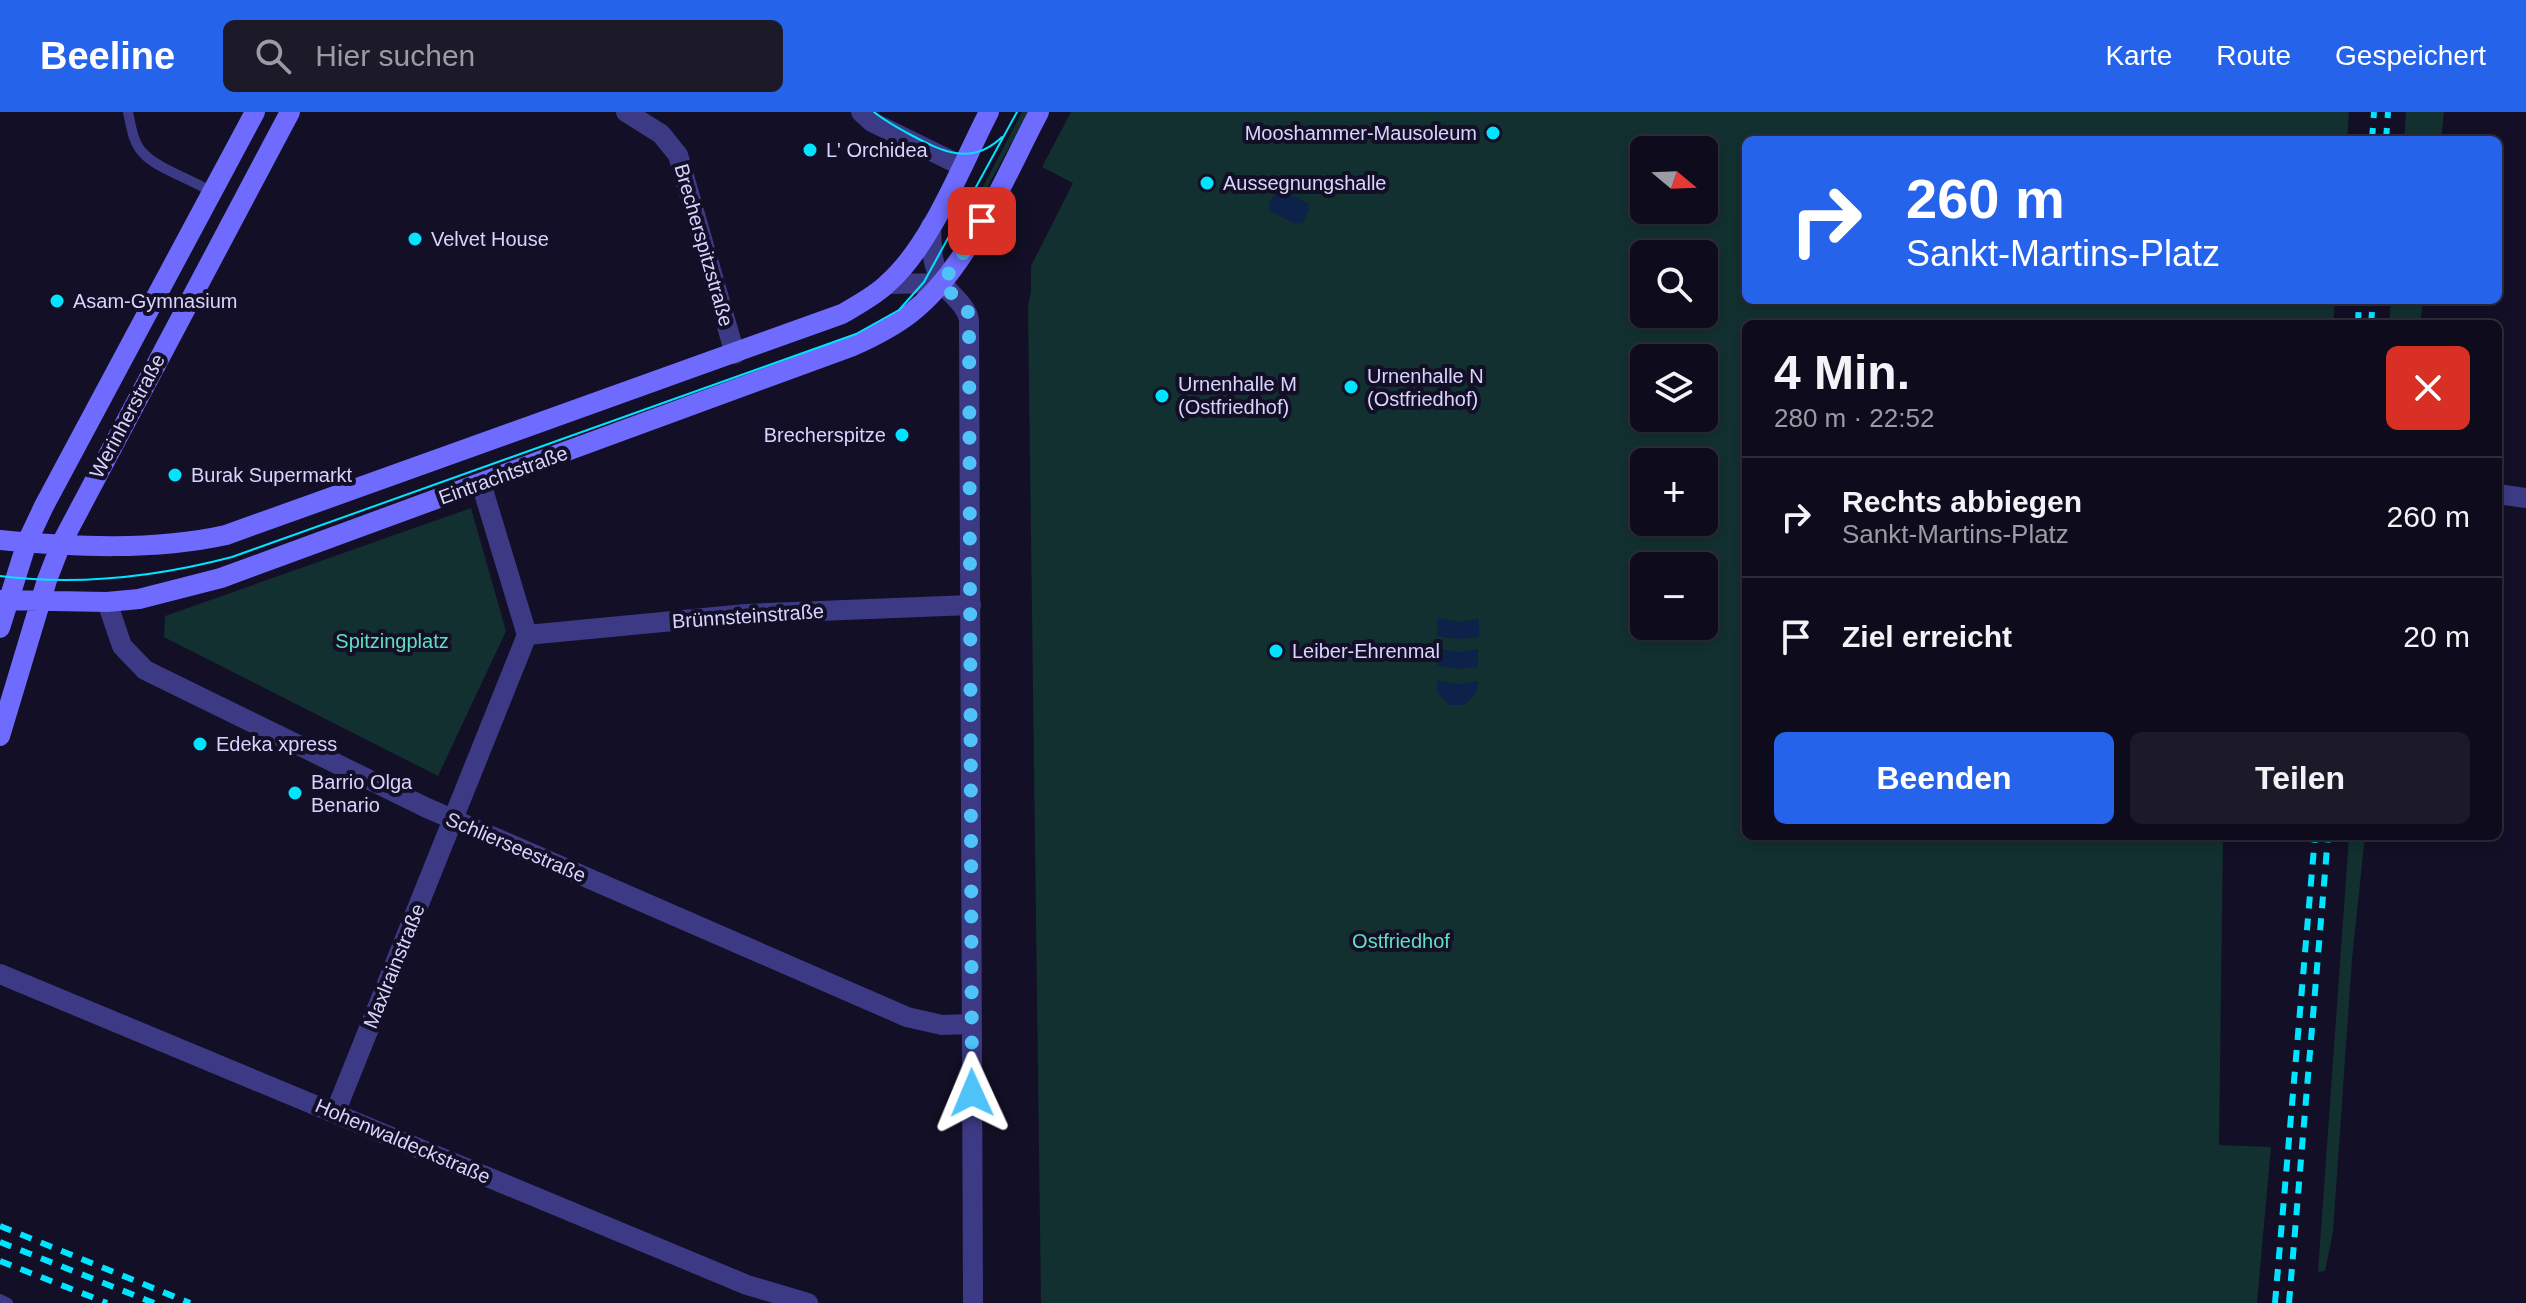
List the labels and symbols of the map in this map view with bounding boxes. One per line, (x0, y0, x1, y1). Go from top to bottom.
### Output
place label: Mooshammer-Mausoleum (1245, 122, 1477, 144)
marker: Mooshammer-Mausoleum (1484, 124, 1502, 142)
north arrow (1630, 136, 1718, 224)
place label: L' Orchidea (826, 139, 929, 161)
marker: L' Orchidea (801, 141, 819, 159)
street label: Brecherspitzstraße (670, 161, 738, 329)
place label: Aussegnungshalle (1223, 172, 1386, 194)
marker: Aussegnungshalle (1198, 174, 1216, 192)
pin (948, 187, 1016, 255)
place label: Velvet House (431, 228, 549, 250)
marker: Velvet House (406, 230, 424, 248)
place label: Asam-Gymnasium (73, 290, 237, 312)
marker: Asam-Gymnasium (48, 292, 66, 310)
street label: Werinherstraße (85, 350, 169, 482)
place label: Urnenhalle N (Ostfriedhof) (1367, 365, 1484, 410)
place label: Urnenhalle M (Ostfriedhof) (1178, 373, 1297, 418)
marker: Urnenhalle N (Ostfriedhof) (1342, 378, 1360, 396)
marker: Urnenhalle M (Ostfriedhof) (1153, 387, 1171, 405)
place label: Brecherspitze (764, 424, 886, 446)
marker: Brecherspitze (893, 426, 911, 444)
street label: Eintrachtstraße (436, 441, 570, 509)
place label: Burak Supermarkt (191, 464, 353, 486)
marker: Burak Supermarkt (166, 466, 184, 484)
street label: Brünnsteinstraße (671, 600, 825, 632)
park label: Spitzingplatz (335, 630, 449, 652)
place label: Leiber-Ehrenmal (1292, 640, 1440, 662)
marker: Leiber-Ehrenmal (1267, 642, 1285, 660)
place label: Edeka xpress (216, 733, 337, 755)
marker: Edeka xpress (191, 735, 209, 753)
place label: Barrio Olga Benario (311, 771, 413, 816)
marker: Barrio Olga Benario (286, 784, 304, 802)
street label: Schlierseestraße (443, 808, 589, 886)
street label: Maxlrainstraße (359, 901, 429, 1031)
park label: Ostfriedhof (1352, 930, 1450, 952)
position arrow (930, 1051, 1014, 1135)
street label: Hohenwaldeckstraße (312, 1094, 494, 1188)

